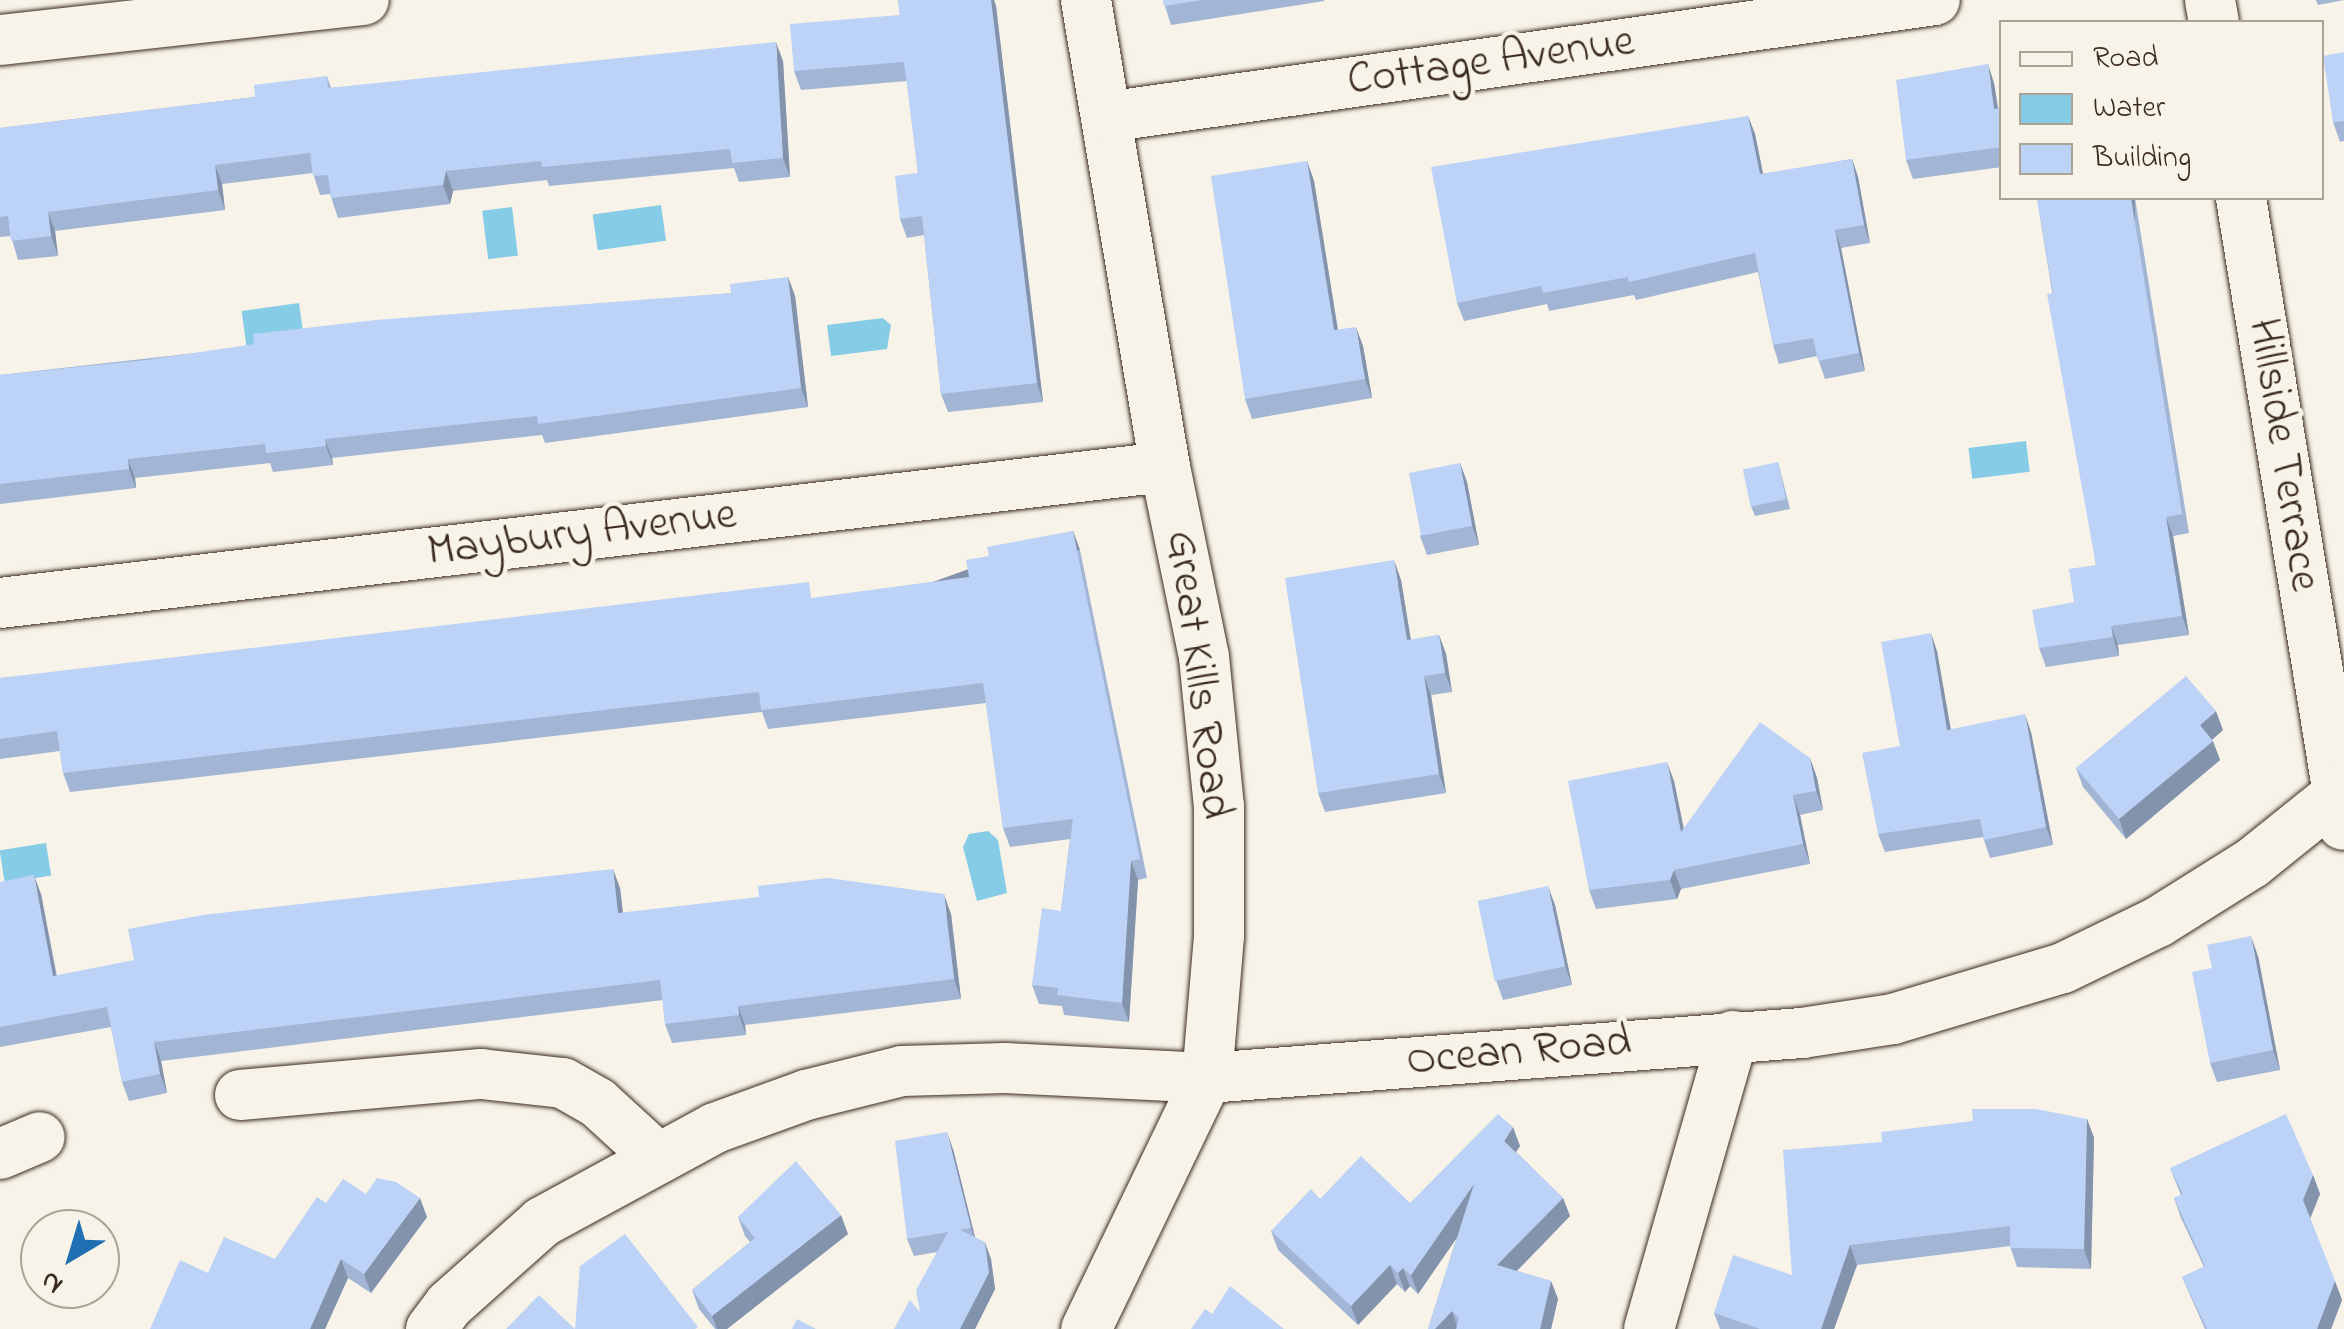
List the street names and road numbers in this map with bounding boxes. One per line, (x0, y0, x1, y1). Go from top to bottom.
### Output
street label: Cottage Avenue (1344, 16, 1638, 110)
street label: Hillside Terrace (2234, 315, 2330, 595)
street label: Maybury Avenue (424, 489, 740, 581)
street label: Great Kills Road (1153, 528, 1241, 822)
street label: Ocean Road (1404, 1016, 1634, 1090)

